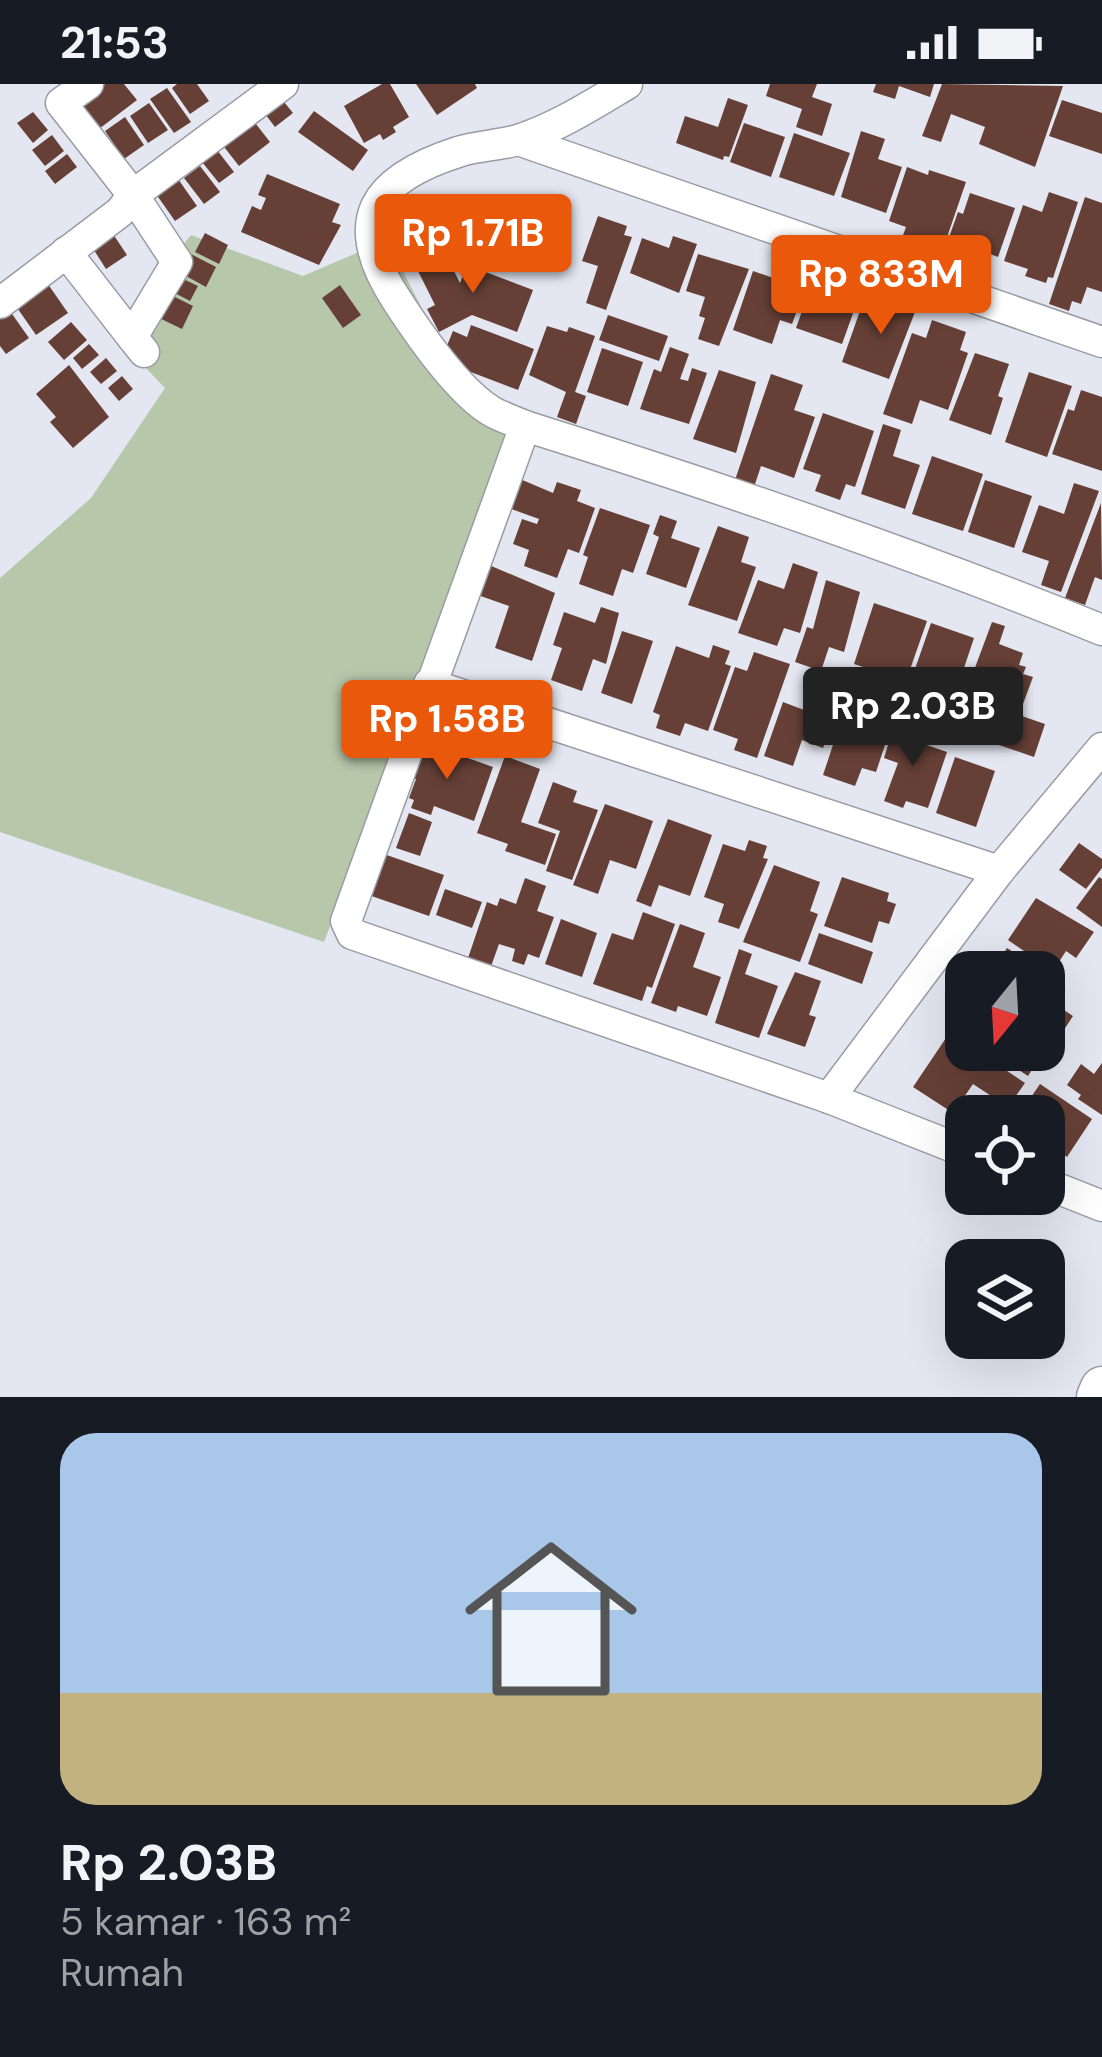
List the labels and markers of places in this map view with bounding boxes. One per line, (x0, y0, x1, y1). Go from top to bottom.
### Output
pin: Rp 1.71B (349, 194, 597, 296)
pin: Rp 833M (770, 235, 992, 337)
pin: Rp 2.03B (789, 667, 1037, 769)
pin: Rp 1.58B (323, 680, 571, 782)

